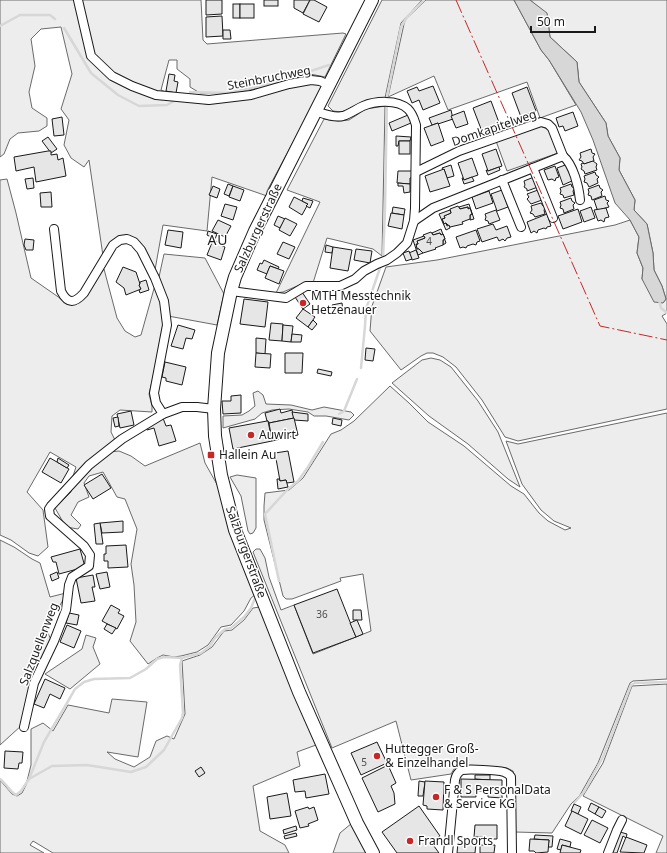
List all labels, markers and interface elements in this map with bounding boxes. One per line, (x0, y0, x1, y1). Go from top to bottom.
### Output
scale bar (531, 8, 595, 34)
text: 50 m (537, 13, 565, 30)
street label: Steinbruchweg (226, 61, 312, 94)
street label: Domkapitelweg (449, 105, 539, 150)
street label: Salzburgerstraße (229, 180, 286, 275)
district label: AU (207, 230, 229, 249)
house number: 4 (426, 234, 432, 248)
place label: MTH Messtechnik Hetzenauer (311, 287, 412, 318)
marker: MTH Messtechnik Hetzenauer (298, 298, 308, 308)
place label: Auwirt (259, 426, 297, 443)
marker: Auwirt (246, 430, 256, 440)
place label: Hallein Au (219, 446, 276, 463)
marker: Hallein Au (206, 450, 216, 460)
street label: Salzburgerstraße (222, 504, 271, 600)
street label: Salzquellenweg (15, 600, 62, 688)
house number: 36 (316, 607, 328, 621)
place label: Huttegger Groß- & Einzelhandel (385, 740, 479, 771)
marker: Huttegger Groß- & Einzelhandel (372, 751, 382, 761)
house number: 5 (361, 755, 367, 769)
place label: F & S PersonalData & Service KG (444, 781, 551, 812)
marker: F & S PersonalData & Service KG (431, 792, 441, 802)
place label: Frandl Sports (418, 832, 493, 849)
marker: Frandl Sports (405, 836, 415, 846)

